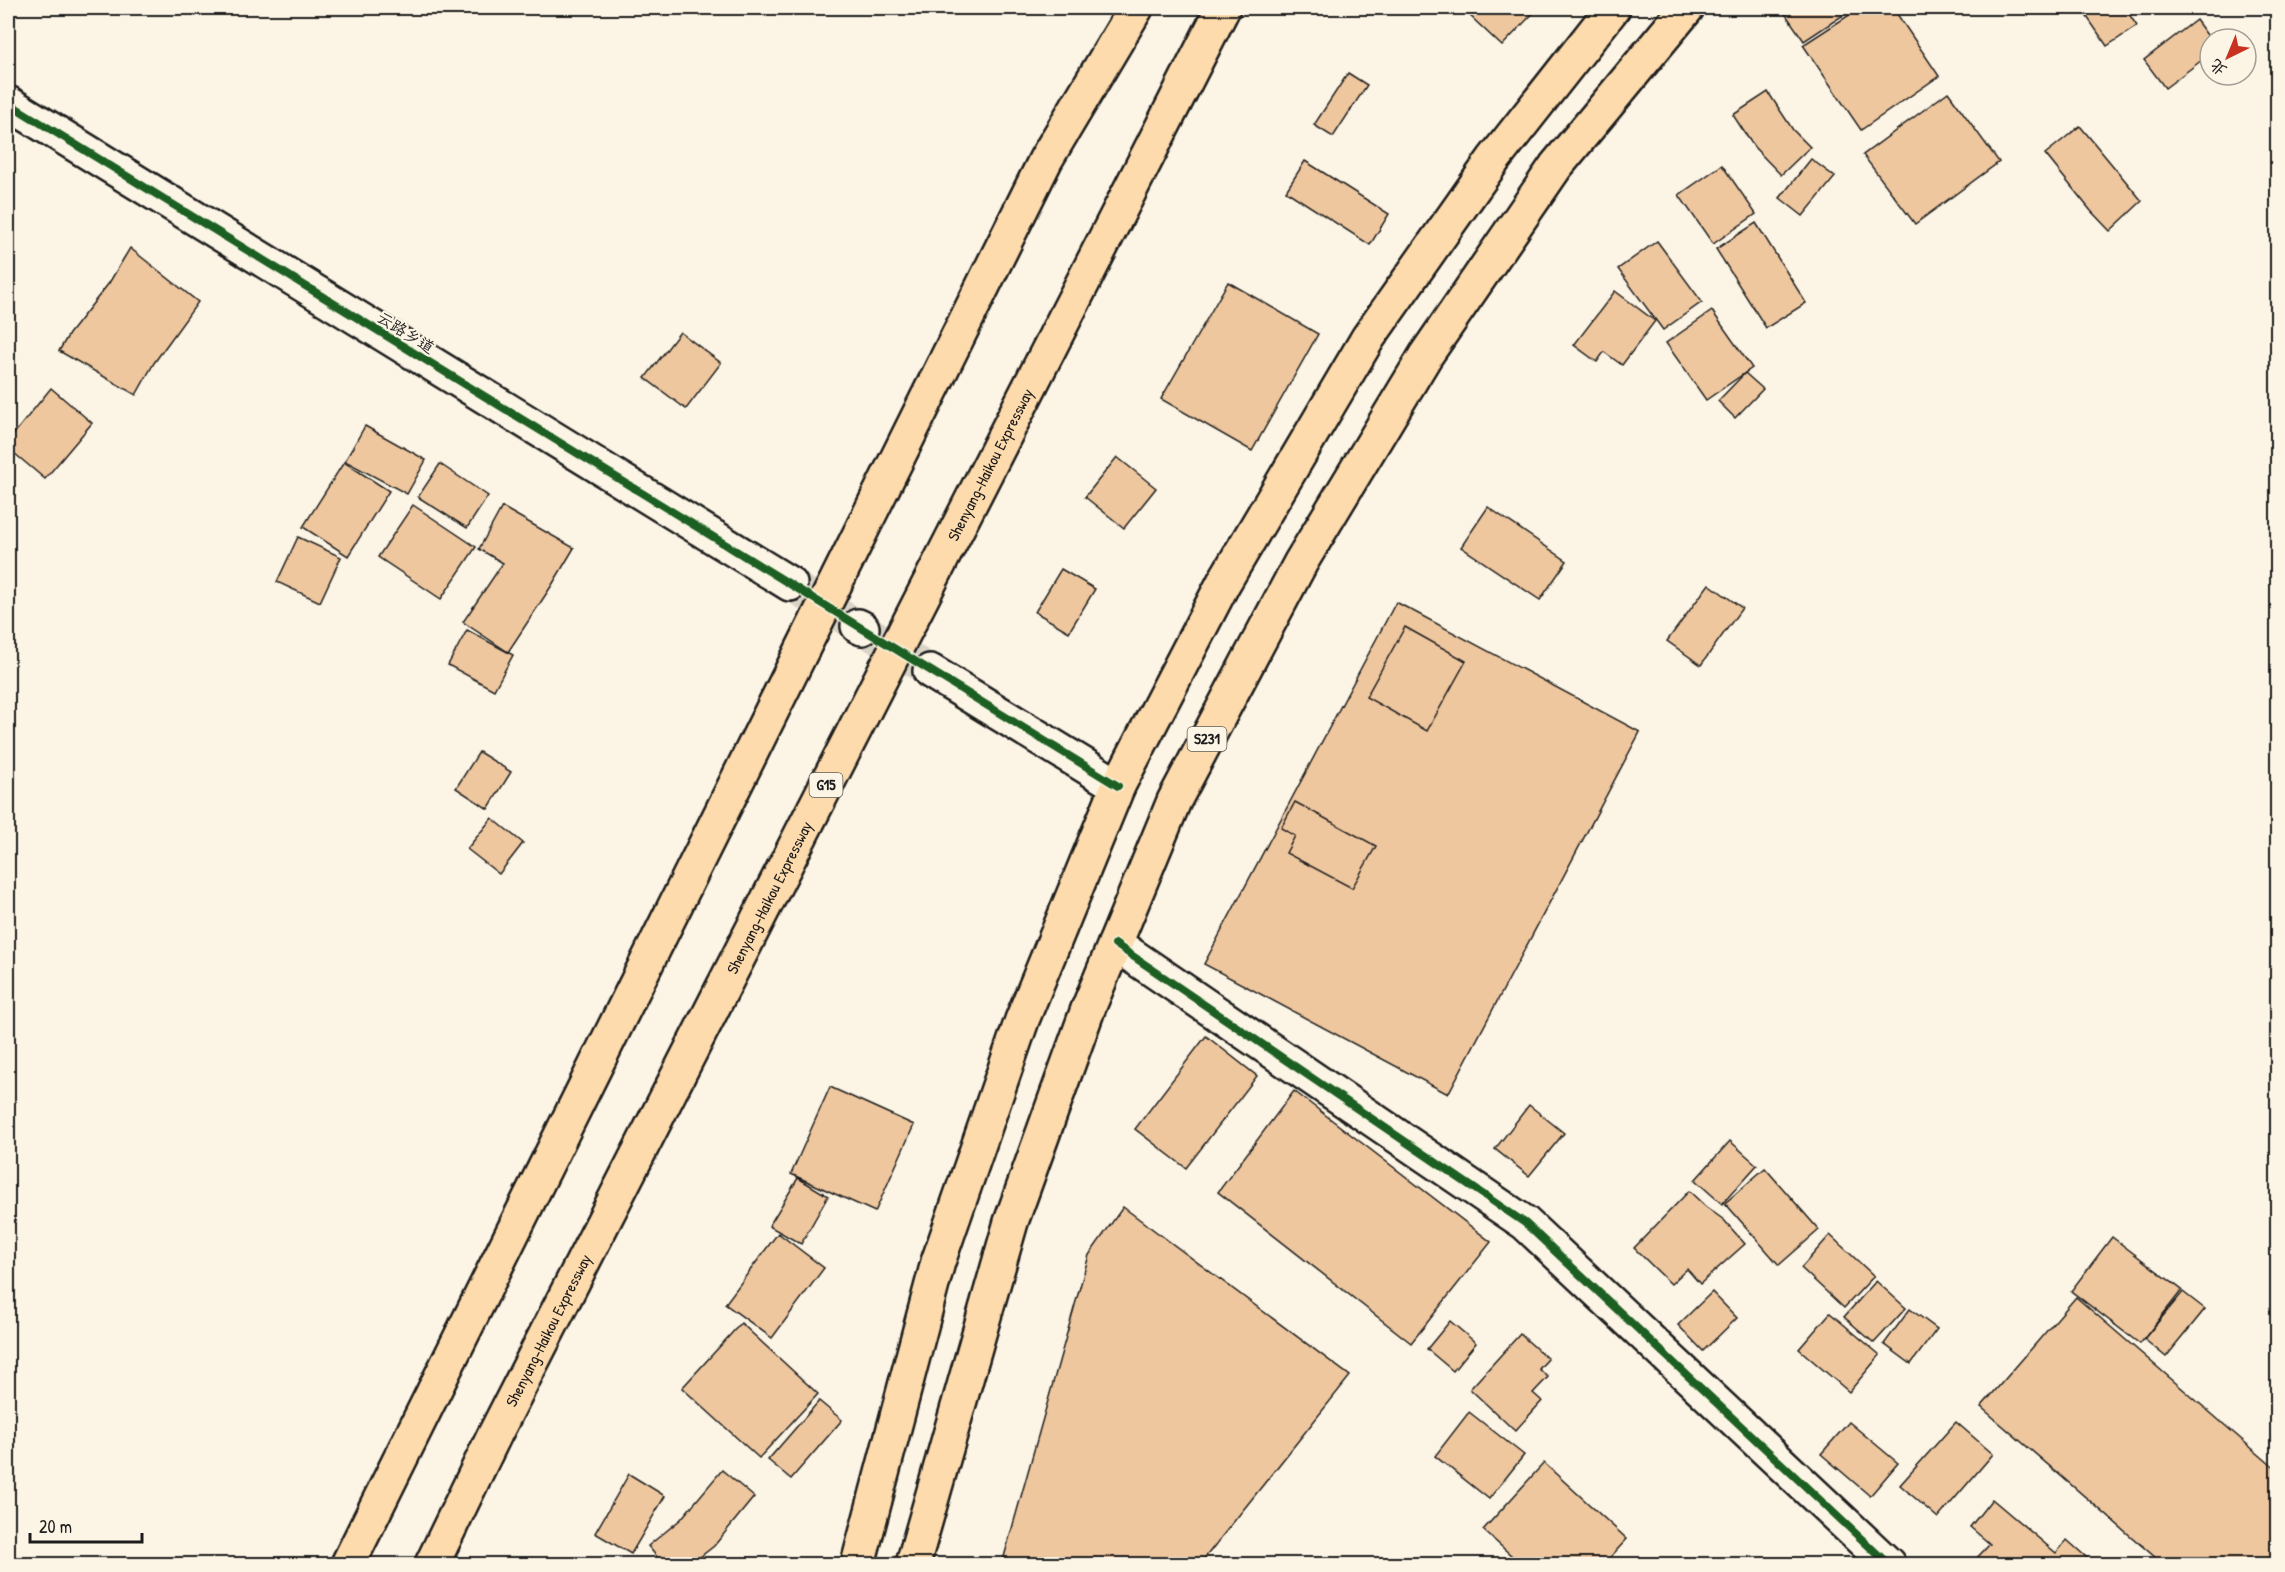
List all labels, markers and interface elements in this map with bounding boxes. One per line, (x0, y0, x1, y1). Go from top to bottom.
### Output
north arrow (2198, 27, 2258, 87)
text: 北 (2204, 54, 2231, 81)
street label: 云路乡道 (373, 306, 439, 358)
street label: Shenyang-Haikou Expressway (942, 384, 1038, 545)
road number: S231 (1188, 727, 1226, 751)
road number: G15 (810, 773, 842, 797)
street label: Shenyang-Haikou Expressway (721, 817, 817, 977)
street label: Shenyang-Haikou Expressway (500, 1250, 596, 1410)
scale bar (30, 1506, 142, 1544)
text: 20 m (39, 1514, 72, 1539)

